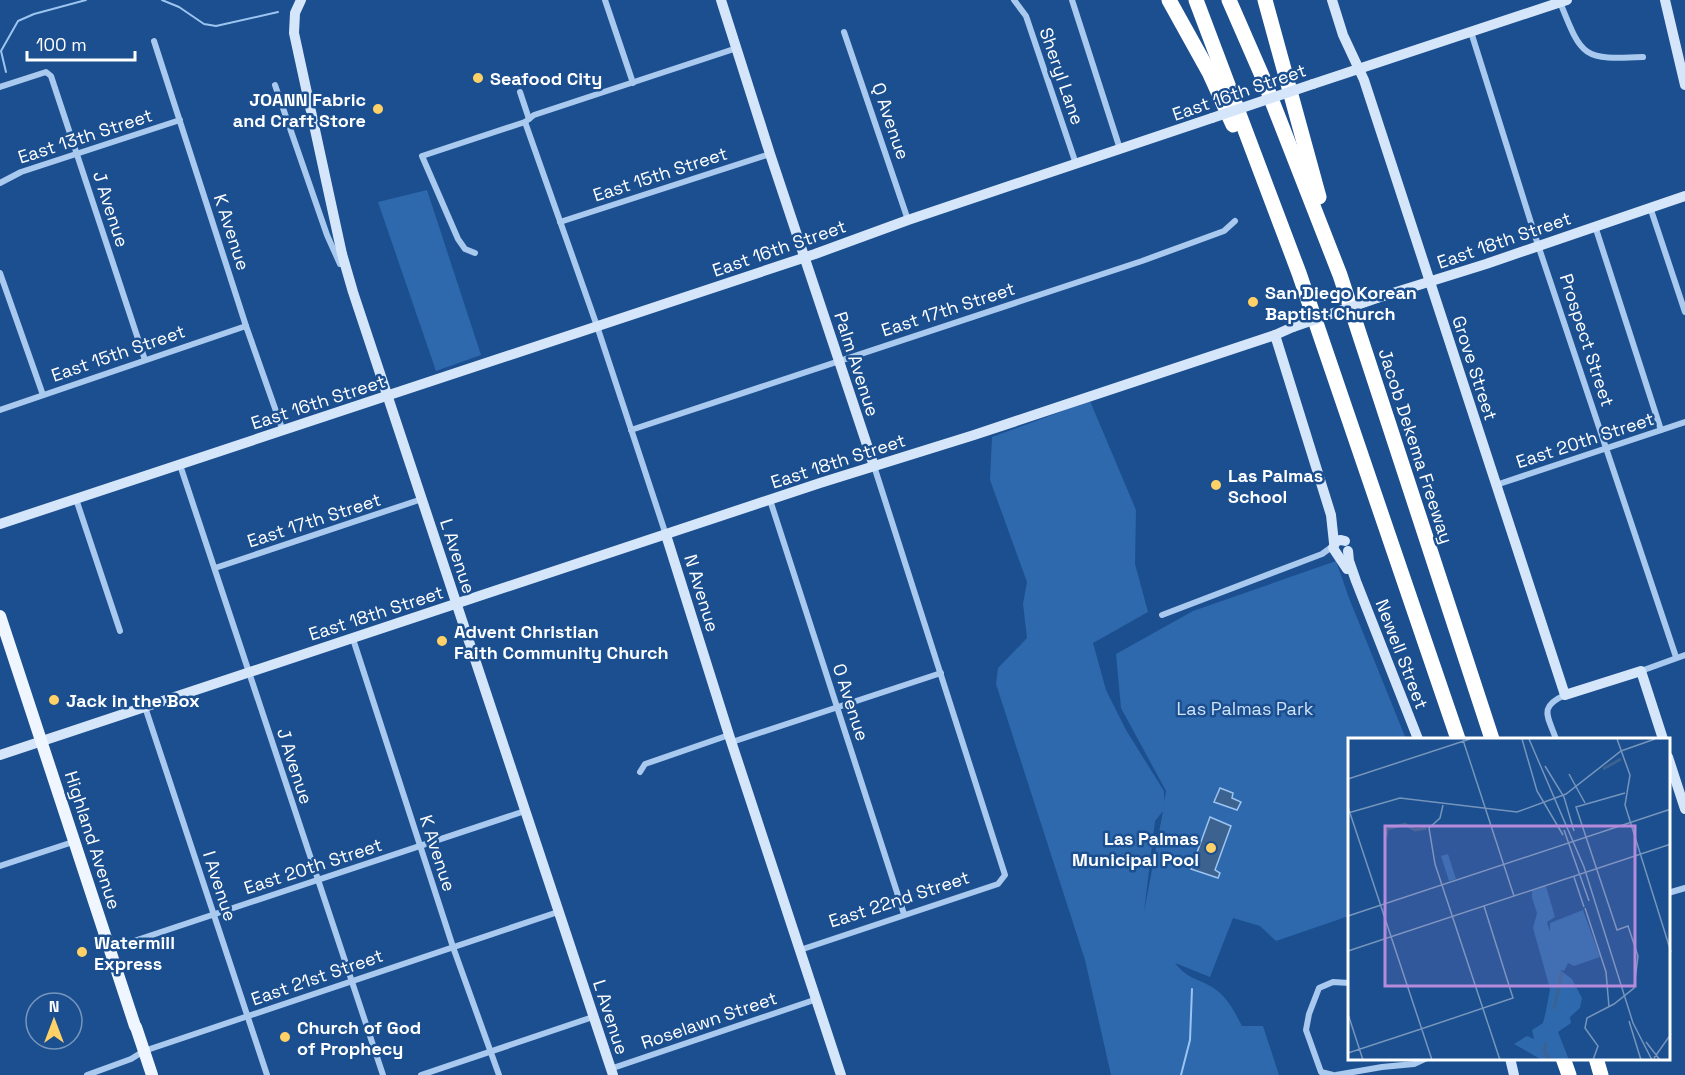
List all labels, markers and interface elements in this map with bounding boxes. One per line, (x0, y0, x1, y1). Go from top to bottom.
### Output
scale bar (27, 24, 135, 62)
street label: Sheryl Lane (1035, 24, 1089, 128)
text: 100 m (36, 33, 87, 56)
street label: East 16th Street (1169, 58, 1309, 126)
place label: Seafood City (490, 67, 602, 90)
marker: Seafood City (471, 71, 485, 85)
street label: Q Avenue (867, 79, 915, 163)
place label: JOANN Fabric and Craft Store (233, 88, 366, 132)
marker: JOANN Fabric and Craft Store (371, 102, 385, 116)
street label: East 13th Street (15, 103, 155, 169)
street label: East 15th Street (590, 141, 730, 207)
street label: J Avenue (88, 168, 134, 250)
street label: K Avenue (209, 191, 255, 273)
street label: East 18th Street (1434, 206, 1574, 274)
street label: East 16th Street (709, 214, 849, 282)
street label: Prospect Street (1555, 271, 1619, 409)
street label: East 17th Street (878, 277, 1018, 341)
place label: San Diego Korean Baptist Church (1265, 281, 1417, 325)
marker: San Diego Korean Baptist Church (1246, 295, 1260, 309)
street label: Palm Avenue (829, 309, 885, 419)
street label: Grove Street (1447, 313, 1503, 423)
street label: East 15th Street (48, 319, 188, 387)
street label: Jacob Dekema Freeway (1374, 345, 1458, 547)
street label: East 16th Street (248, 369, 388, 435)
street label: East 20th Street (1513, 407, 1657, 473)
street label: East 18th Street (768, 428, 908, 494)
place label: Las Palmas School (1228, 464, 1323, 508)
marker: Las Palmas School (1209, 478, 1223, 492)
street label: East 17th Street (244, 488, 384, 552)
street label: L Avenue (435, 516, 481, 596)
street label: N Avenue (679, 551, 725, 635)
street label: East 18th Street (306, 580, 446, 646)
street label: Newell Street (1371, 596, 1433, 712)
place label: Advent Christian Faith Community Church (454, 620, 669, 664)
marker: Advent Christian Faith Community Church (435, 634, 449, 648)
street label: O Avenue (828, 660, 874, 744)
place label: Jack in the Box (66, 689, 200, 712)
marker: Jack in the Box (47, 693, 61, 707)
park label: Las Palmas Park (1177, 697, 1314, 720)
street label: J Avenue (272, 725, 318, 807)
inset map (1348, 738, 1670, 1060)
street label: Highland Avenue (60, 768, 126, 912)
street label: K Avenue (415, 812, 461, 894)
place label: Las Palmas Municipal Pool (1072, 827, 1199, 871)
street label: East 20th Street (241, 833, 385, 899)
marker: Las Palmas Municipal Pool (1204, 841, 1218, 855)
street label: I Avenue (198, 848, 242, 924)
street label: East 22nd Street (826, 865, 972, 933)
place label: Watermill Express (94, 931, 175, 975)
street label: East 21st Street (248, 944, 386, 1010)
marker: Watermill Express (75, 945, 89, 959)
street label: L Avenue (588, 977, 634, 1057)
street label: Roselawn Street (638, 986, 780, 1054)
north arrow (24, 991, 84, 1051)
text: N (49, 996, 59, 1017)
place label: Church of God of Prophecy (297, 1016, 421, 1060)
marker: Church of God of Prophecy (278, 1030, 292, 1044)

